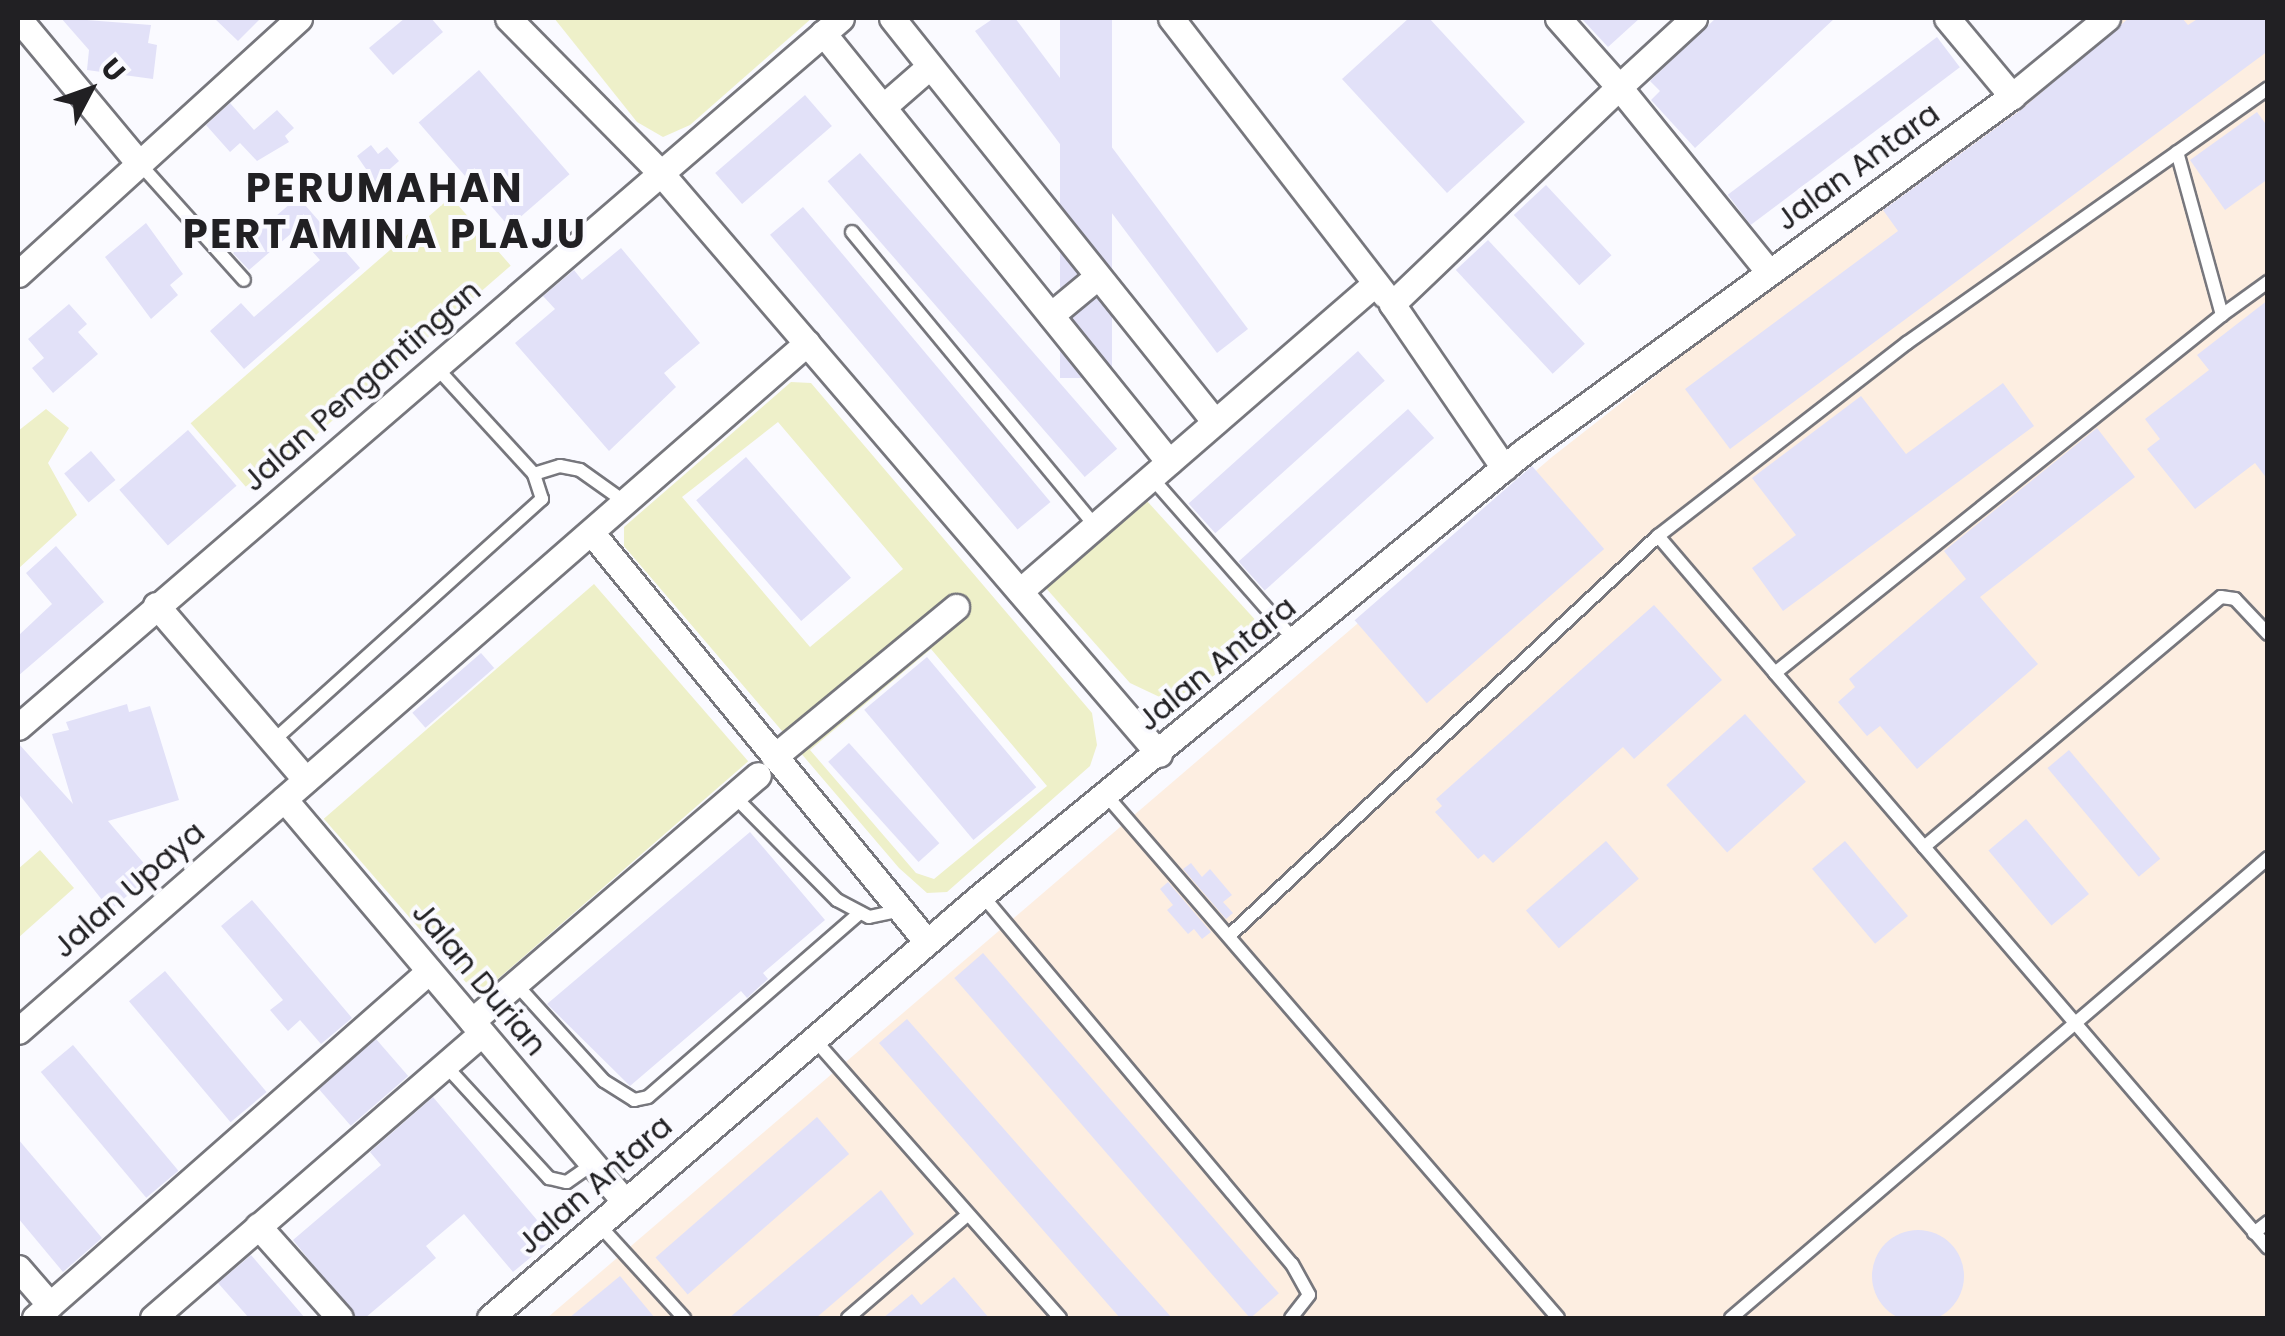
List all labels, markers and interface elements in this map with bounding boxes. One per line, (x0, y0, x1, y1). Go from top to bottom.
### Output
north arrow (40, 40, 140, 140)
text: U (92, 50, 134, 90)
street label: Jalan Antara (1769, 96, 1947, 238)
district label: PERUMAHAN PERTAMINA PLAJU (183, 164, 587, 258)
street label: Jalan Pengantingan (236, 273, 488, 499)
street label: Jalan Antara (1131, 589, 1303, 739)
street label: Jalan Upaya (46, 814, 212, 966)
street label: Jalan Durian (404, 895, 554, 1063)
street label: Jalan Antara (510, 1108, 680, 1262)

